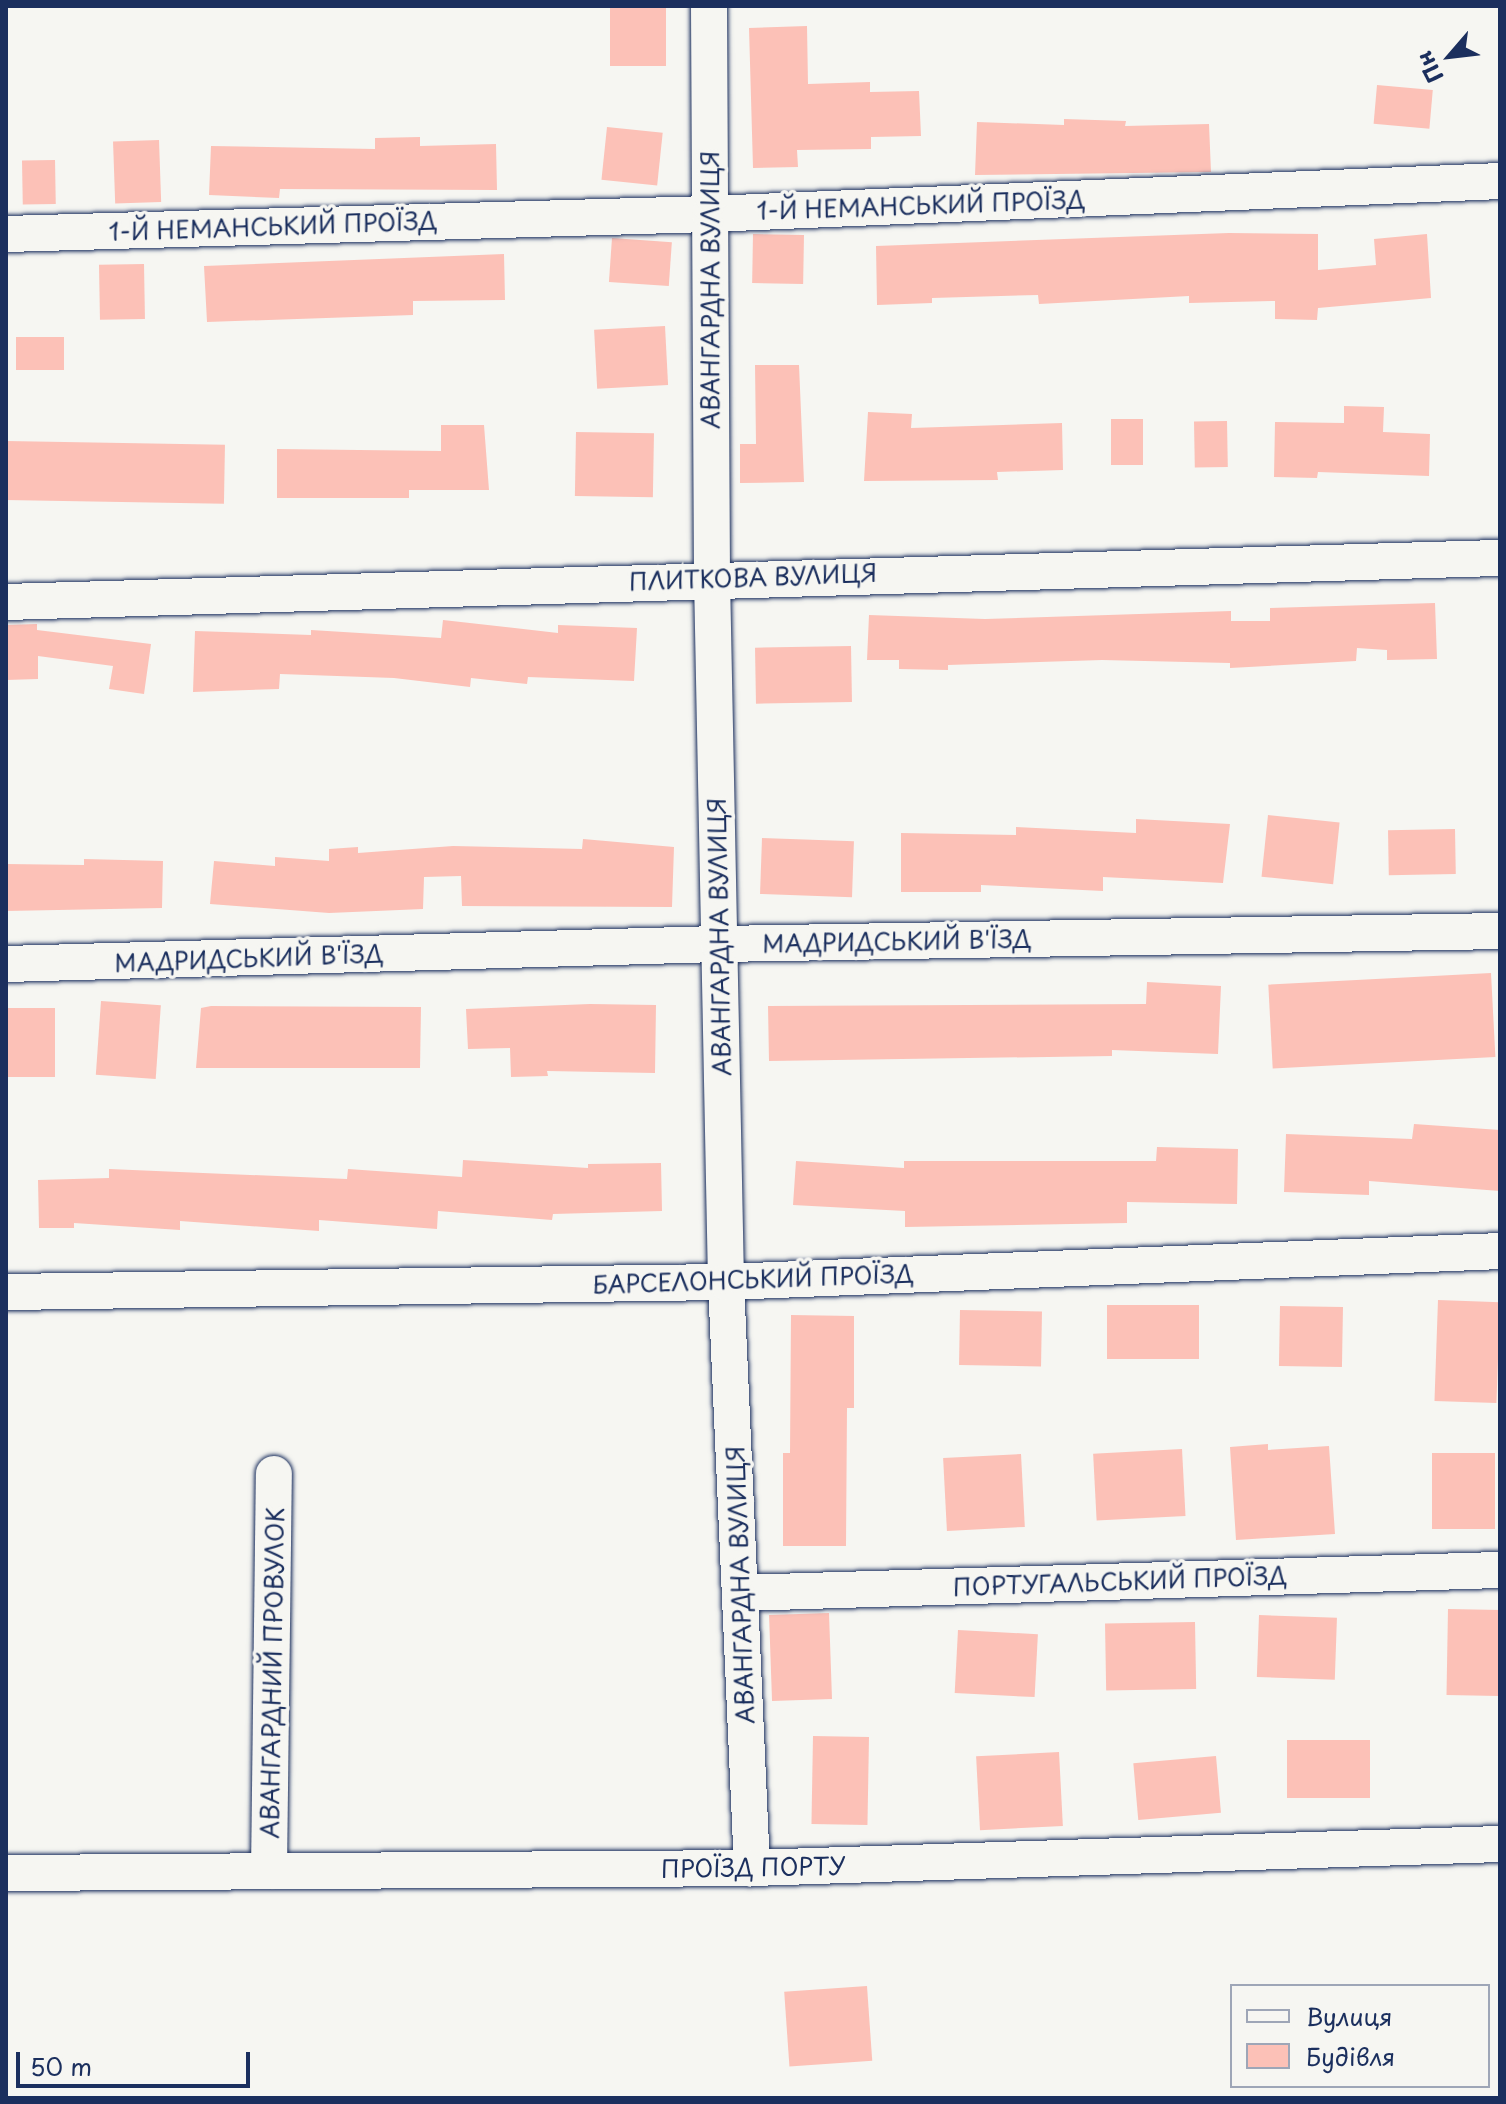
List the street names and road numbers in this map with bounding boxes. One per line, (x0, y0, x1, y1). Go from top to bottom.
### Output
street label: АВАНГАРДНА ВУЛИЦЯ (696, 150, 724, 430)
street label: 1-Й НЕМАНСЬКИЙ ПРОЇЗД (755, 185, 1087, 225)
street label: 1-Й НЕМАНСЬКИЙ ПРОЇЗД (107, 206, 439, 246)
street label: ПЛИТКОВА ВУЛИЦЯ (629, 558, 877, 596)
street label: АВАНГАРДНА ВУЛИЦЯ (702, 797, 736, 1077)
street label: МАДРИДСЬКИЙ В'ЇЗД (762, 924, 1032, 958)
street label: МАДРИДСЬКИЙ В'ЇЗД (114, 939, 384, 977)
street label: БАРСЕЛОНСЬКИЙ ПРОЇЗД (591, 1259, 915, 1299)
street label: АВАНГАРДНА ВУЛИЦЯ (721, 1445, 759, 1725)
street label: АВАНГАРДНИЙ ПРОВУЛОК (255, 1506, 289, 1840)
street label: ПОРТУГАЛЬСЬКИЙ ПРОЇЗД (952, 1561, 1288, 1601)
street label: ПРОЇЗД ПОРТУ (660, 1851, 846, 1883)

